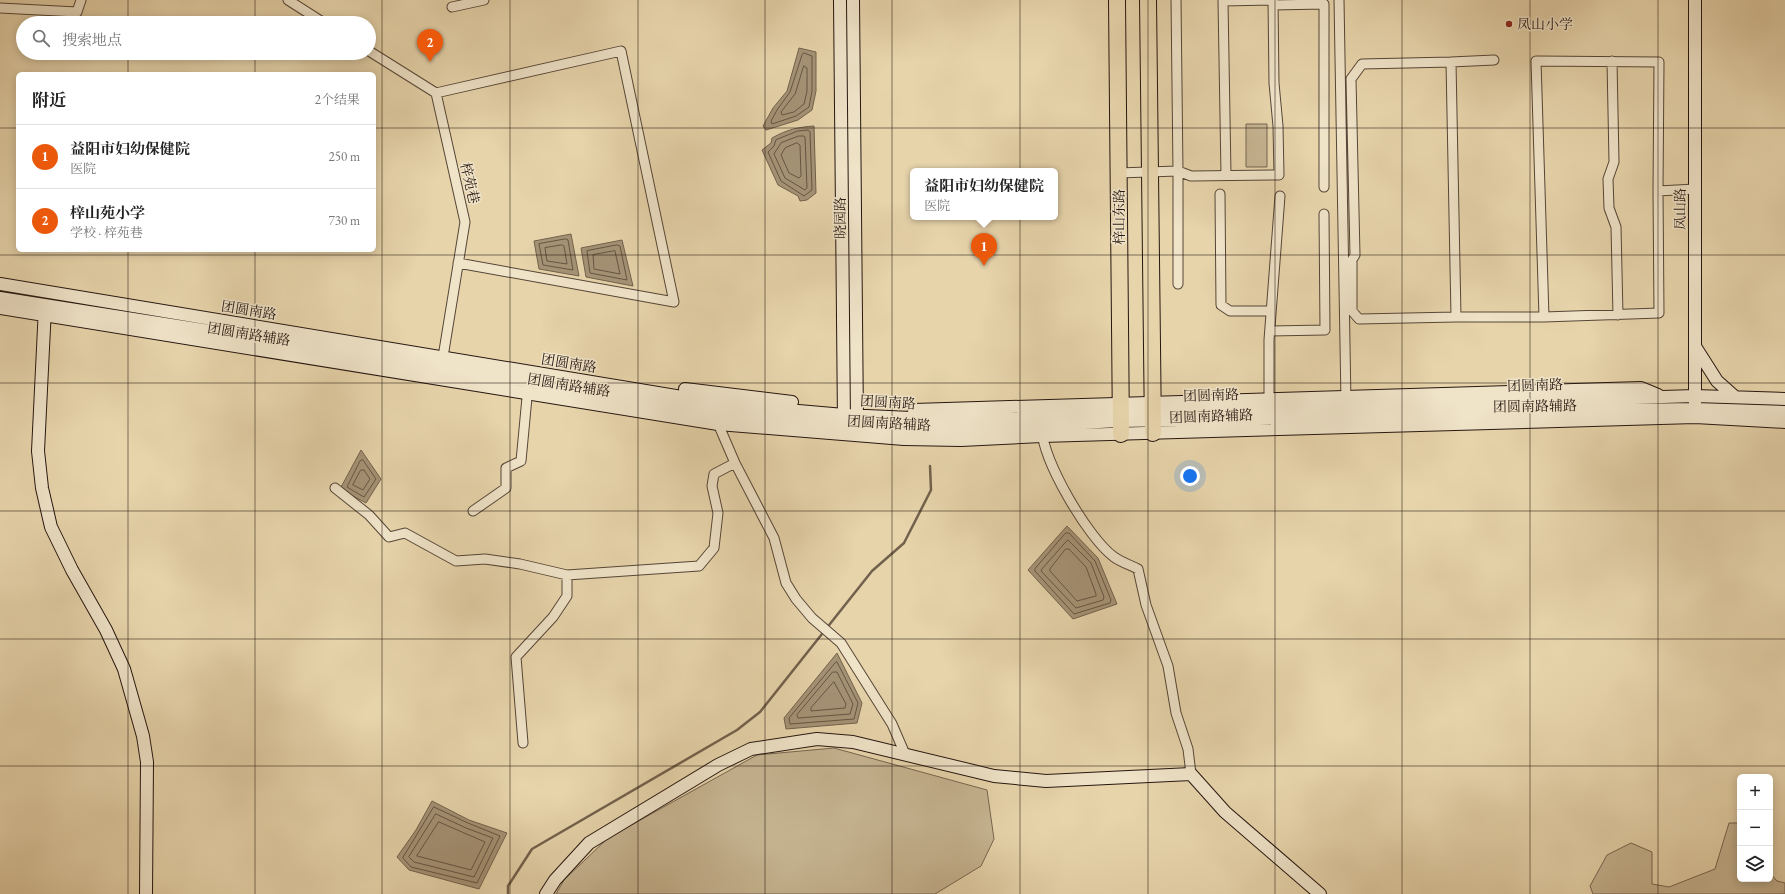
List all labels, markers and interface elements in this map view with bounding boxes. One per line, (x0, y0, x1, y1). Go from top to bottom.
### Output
place label: 凤山小学 (1517, 15, 1573, 33)
search box (16, 16, 376, 60)
marker: 凤山小学 (1504, 19, 1514, 29)
icon: search (30, 27, 52, 49)
pin: 2 (417, 29, 443, 62)
text: 搜索地点 (62, 30, 122, 49)
text: 附近 (32, 89, 66, 111)
text: 2个结果 (315, 91, 360, 108)
text: 益阳市妇幼保健院 (70, 139, 190, 158)
text: 1 (42, 148, 48, 165)
text: 250 m (329, 148, 360, 165)
text: 医院 (70, 160, 96, 177)
street label: 梓苑巷 (457, 161, 483, 205)
popup (910, 168, 1058, 220)
text: 益阳市妇幼保健院 (924, 176, 1044, 195)
street label: 凤山路 (1671, 188, 1689, 230)
street label: 梓山东路 (1110, 189, 1128, 245)
street label: 晓园路 (831, 197, 849, 239)
text: 医院 (924, 197, 950, 214)
text: 梓山苑小学 (70, 203, 145, 222)
text: 2 (42, 212, 48, 229)
text: 730 m (329, 212, 360, 229)
text: 学校 · 梓苑巷 (70, 224, 143, 241)
pin: 1 (971, 233, 997, 266)
street label: 团圆南路 (220, 297, 278, 323)
street label: 团圆南路辅路 (206, 319, 292, 349)
street label: 团圆南路 (540, 350, 598, 376)
street label: 团圆南路辅路 (526, 370, 612, 400)
street label: 团圆南路 (1507, 375, 1563, 395)
street label: 团圆南路 (1183, 385, 1239, 405)
street label: 团圆南路 (860, 392, 916, 412)
street label: 团圆南路辅路 (1493, 396, 1577, 416)
street label: 团圆南路辅路 (1169, 406, 1253, 426)
street label: 团圆南路辅路 (847, 412, 931, 434)
your location (1180, 466, 1200, 486)
map controls (1737, 774, 1773, 882)
button: + (1737, 774, 1773, 810)
button: − (1737, 810, 1773, 846)
button: layers (1737, 846, 1773, 882)

